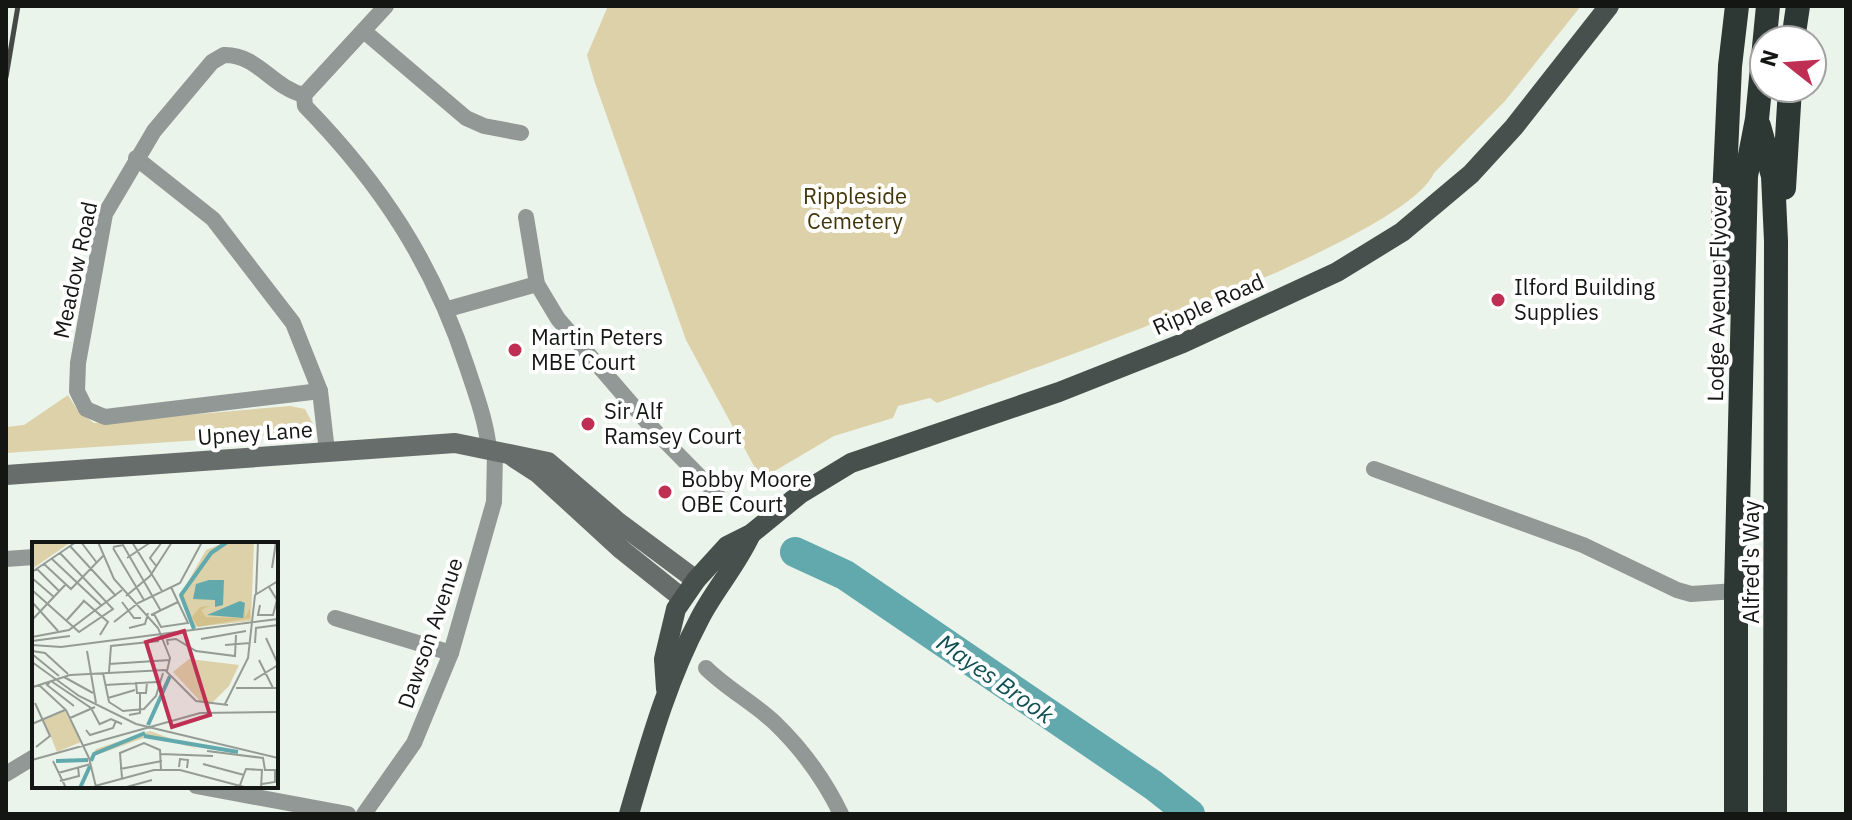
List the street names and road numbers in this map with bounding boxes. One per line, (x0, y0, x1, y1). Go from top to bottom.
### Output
street label: Lodge Avenue Flyover (1700, 186, 1733, 402)
street label: Meadow Road (46, 199, 103, 341)
street label: Ripple Road (1148, 266, 1268, 341)
street label: Upney Lane (196, 414, 314, 451)
street label: Alfred's Way (1736, 500, 1765, 624)
street label: Dawson Avenue (390, 554, 469, 712)

